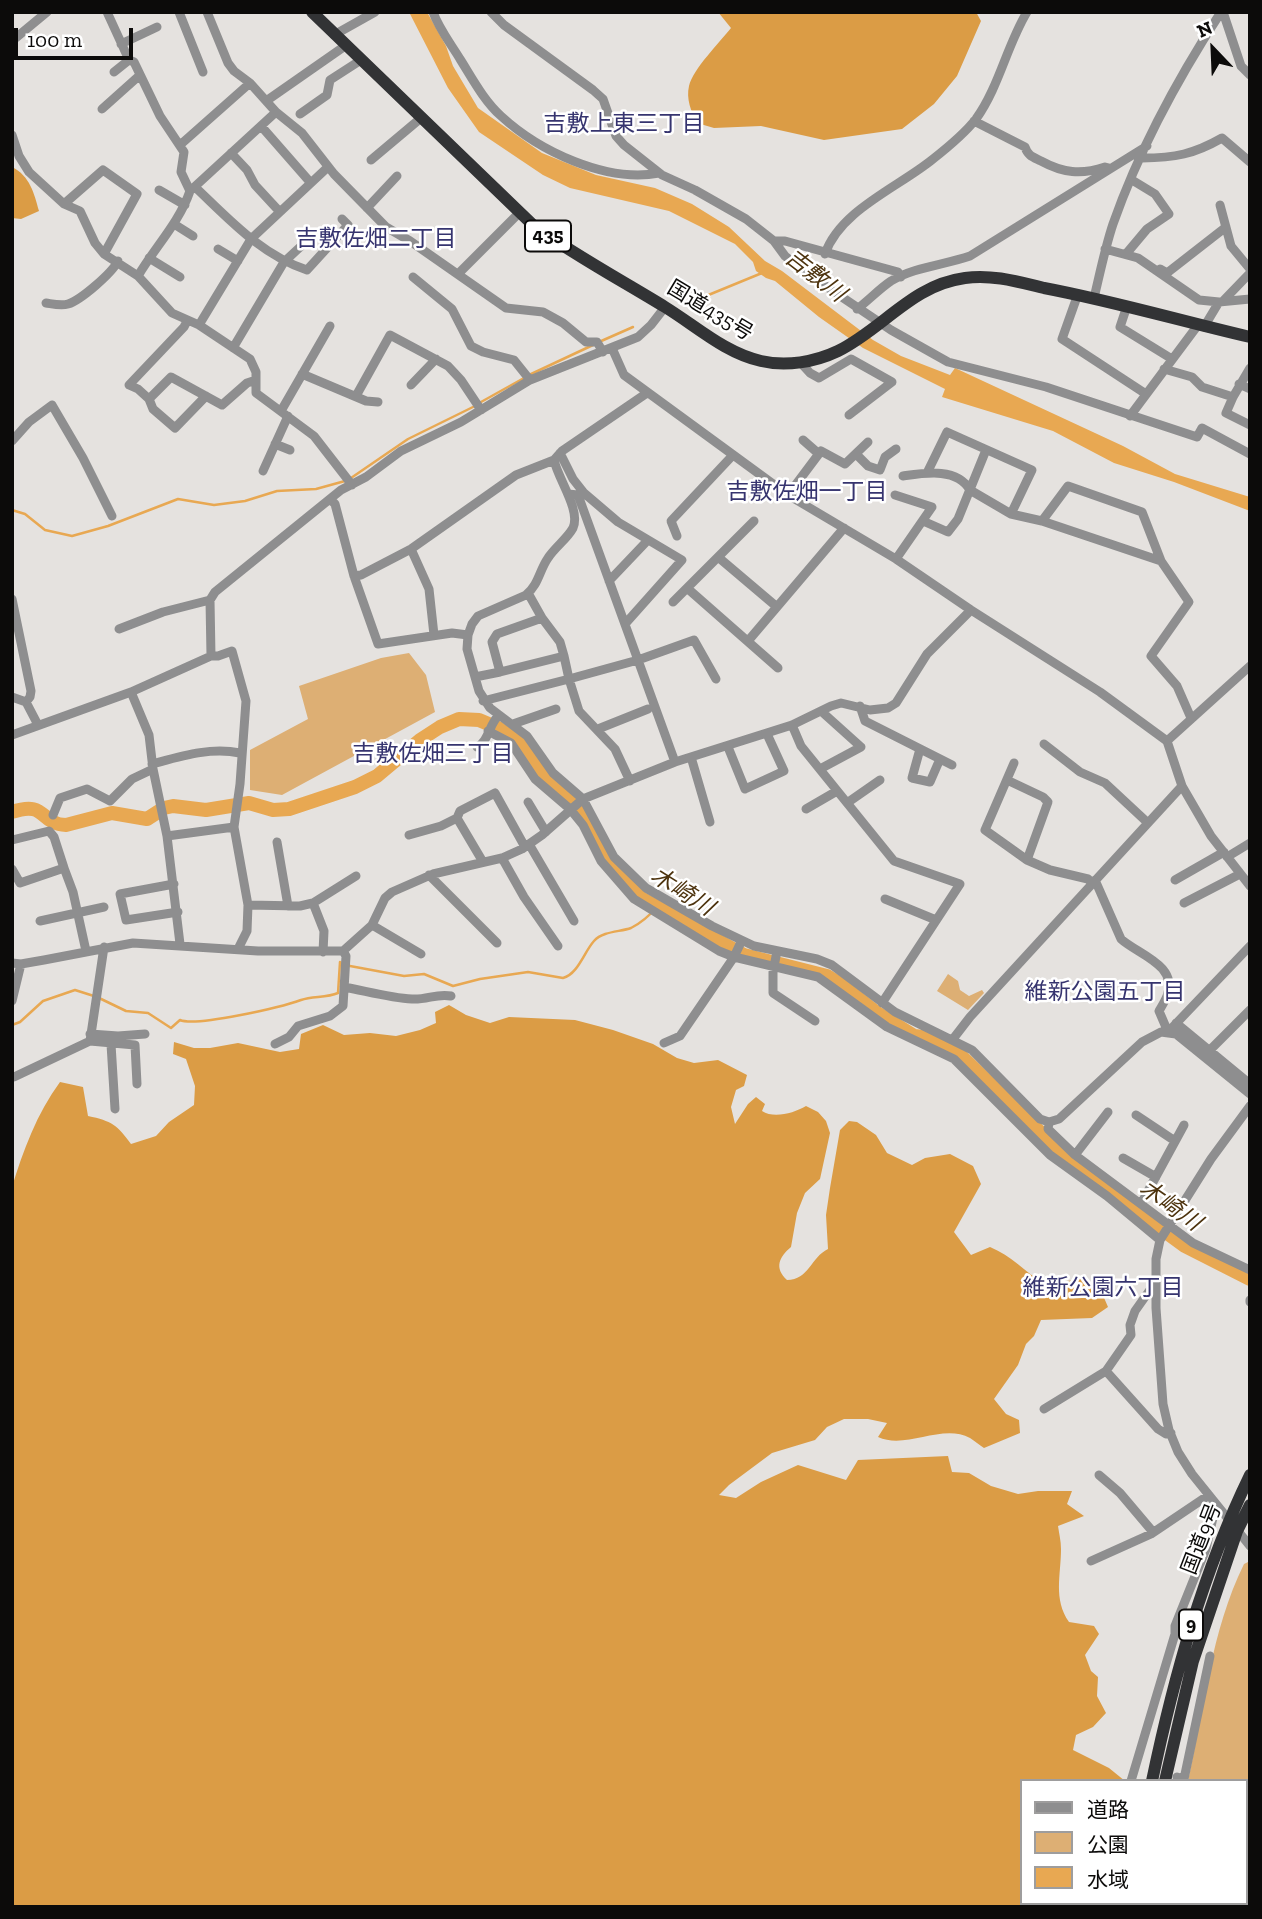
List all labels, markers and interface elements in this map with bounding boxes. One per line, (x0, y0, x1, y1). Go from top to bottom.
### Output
scale bar (18, 14, 136, 58)
north arrow (1178, 14, 1248, 84)
text: N (1193, 16, 1216, 43)
text: 100 m (27, 27, 82, 52)
district label: 吉敷上東三丁目 (544, 110, 704, 138)
road number: 435 (525, 220, 571, 252)
district label: 吉敷佐畑二丁目 (296, 225, 456, 253)
water label: 吉敷川 (779, 244, 851, 308)
street label: 国道435号 (663, 276, 757, 346)
district label: 吉敷佐畑一丁目 (727, 478, 887, 506)
district label: 吉敷佐畑三丁目 (353, 740, 513, 768)
water label: 木崎川 (645, 862, 719, 922)
district label: 維新公園五丁目 (1025, 978, 1185, 1006)
water label: 木崎川 (1134, 1175, 1206, 1237)
district label: 維新公園六丁目 (1023, 1274, 1183, 1302)
street label: 国道9号 (1177, 1500, 1227, 1578)
road number: 9 (1179, 1610, 1203, 1640)
legend (1020, 1779, 1248, 1905)
text: 道路 (1087, 1797, 1129, 1822)
text: 公園 (1087, 1832, 1129, 1857)
text: 水域 (1087, 1867, 1129, 1892)

